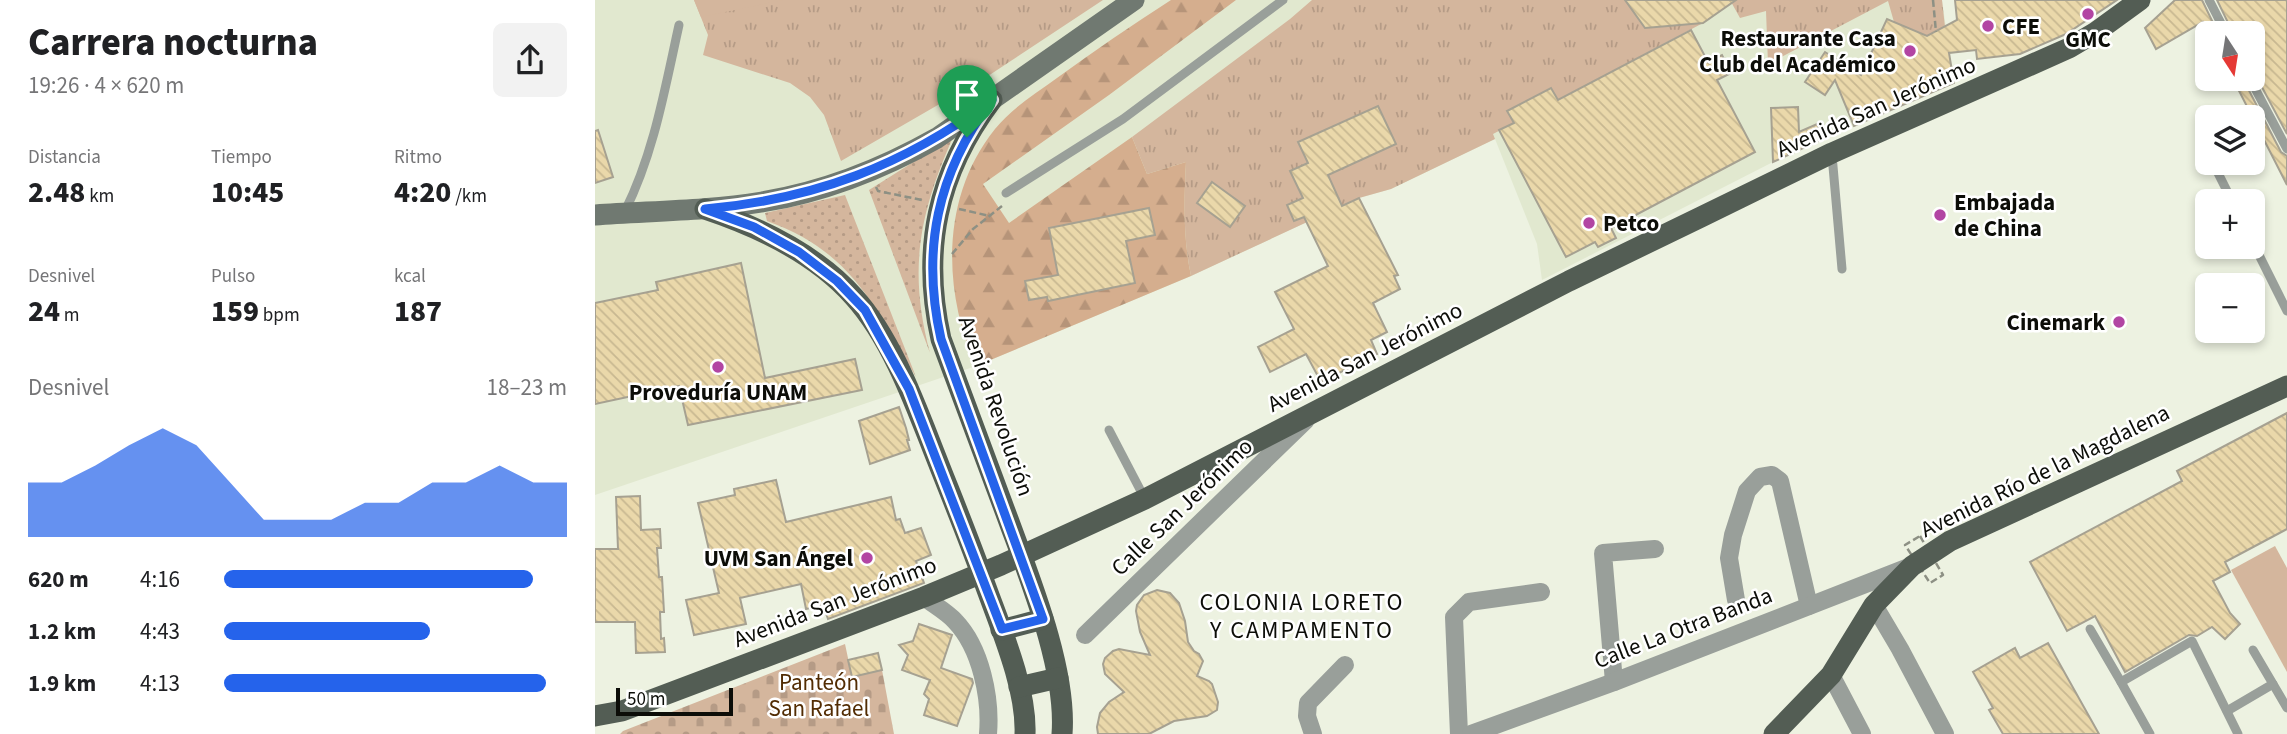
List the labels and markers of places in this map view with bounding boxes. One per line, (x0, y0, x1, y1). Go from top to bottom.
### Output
marker: GMC (2080, 6, 2096, 22)
place label: CFE (2002, 10, 2040, 43)
marker: CFE (1980, 18, 1996, 34)
place label: Restaurante Casa Club del Académico (1699, 22, 1896, 81)
place label: GMC (2065, 23, 2111, 56)
marker: Restaurante Casa Club del Académico (1902, 43, 1918, 59)
pin (937, 65, 997, 137)
place label: Embajada de China (1954, 186, 2055, 245)
place label: Petco (1603, 207, 1659, 240)
marker: Embajada de China (1932, 207, 1948, 223)
marker: Petco (1581, 215, 1597, 231)
place label: Cinemark (2007, 306, 2105, 339)
marker: Cinemark (2111, 314, 2127, 330)
marker: Proveduría UNAM (710, 359, 726, 375)
place label: Proveduría UNAM (629, 376, 807, 409)
place label: UVM San Ángel (704, 542, 853, 575)
marker: UVM San Ángel (859, 550, 875, 566)

